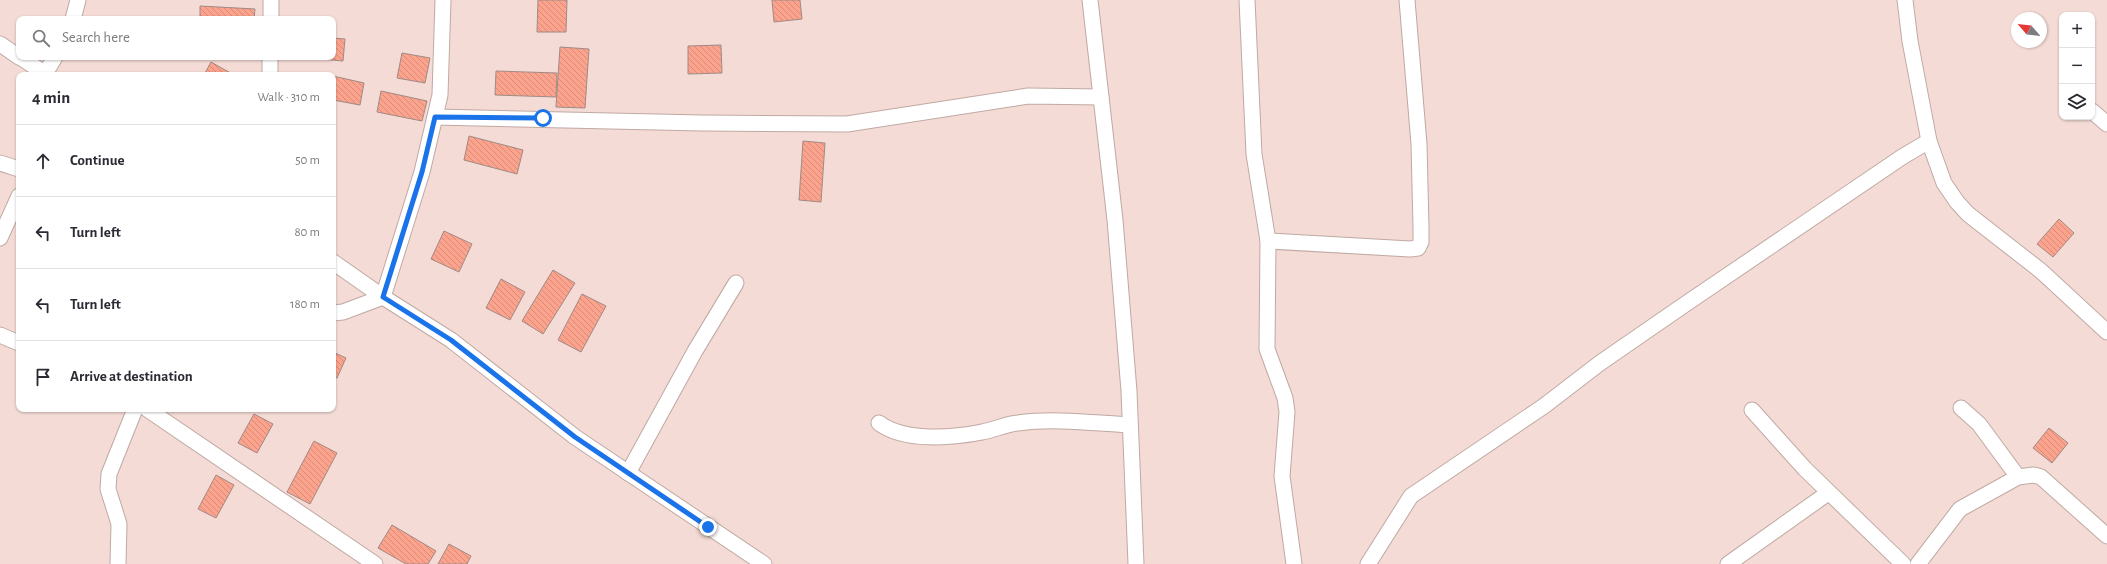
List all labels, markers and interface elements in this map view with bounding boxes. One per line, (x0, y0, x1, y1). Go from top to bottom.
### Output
north arrow (2011, 12, 2047, 48)
map controls (2059, 12, 2095, 120)
button: + (2059, 12, 2095, 48)
search box (16, 16, 336, 60)
icon: search (30, 27, 52, 49)
text: Search here (62, 30, 130, 45)
button: − (2059, 48, 2095, 84)
button: layers (2059, 84, 2095, 120)
text: 4 min (32, 89, 70, 106)
text: Walk · 310 m (257, 91, 320, 104)
route start (534, 109, 552, 127)
icon: ahead (32, 150, 54, 172)
text: Continue (70, 153, 125, 168)
text: 50 m (295, 154, 320, 167)
icon: left (32, 222, 54, 244)
text: Turn left (70, 225, 121, 240)
text: 80 m (294, 226, 320, 239)
icon: left (32, 294, 54, 316)
text: Turn left (70, 297, 121, 312)
text: 180 m (290, 298, 320, 311)
icon: arrive (32, 366, 54, 388)
text: Arrive at destination (70, 369, 193, 384)
route end (699, 518, 717, 536)

